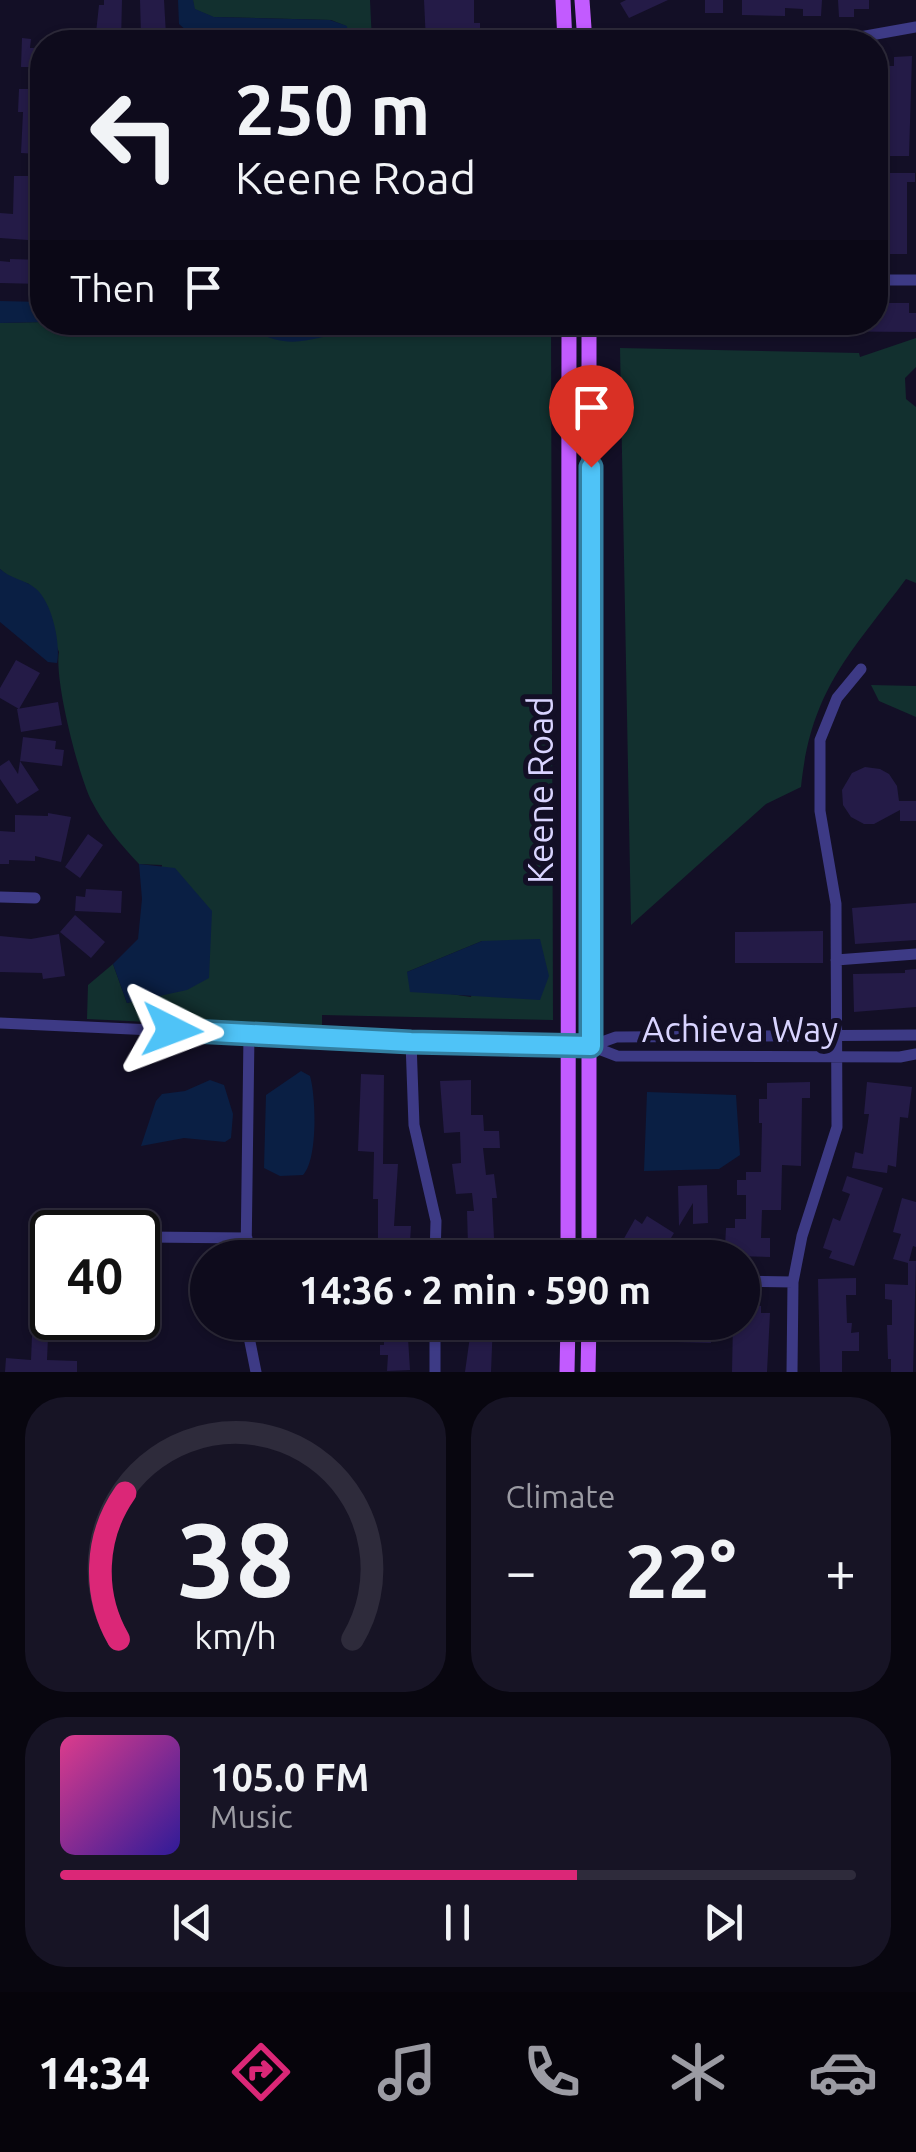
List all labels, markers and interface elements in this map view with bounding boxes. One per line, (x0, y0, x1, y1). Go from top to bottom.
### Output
icon: left (70, 70, 200, 200)
text: 250 m (235, 70, 430, 148)
text: Keene Road (235, 152, 476, 203)
icon: arrive (176, 260, 231, 315)
text: Then (70, 267, 156, 309)
pin (549, 365, 634, 468)
icon: arrive (564, 380, 619, 435)
street label: Keene Road (520, 696, 560, 884)
position arrow (120, 978, 224, 1082)
street label: Achieva Way (642, 1009, 838, 1049)
speed limit sign: 40 (30, 1210, 160, 1340)
text: 14:36 · 2 min · 590 m (299, 1269, 651, 1311)
text: Climate (506, 1478, 616, 1514)
text: 38 (177, 1500, 294, 1617)
text: 22° (625, 1528, 736, 1612)
text: − (506, 1540, 537, 1601)
text: + (825, 1540, 856, 1601)
text: km/h (194, 1616, 277, 1656)
text: 105.0 FM (210, 1756, 369, 1798)
text: Music (210, 1798, 293, 1834)
icon: previous (165, 1895, 220, 1950)
icon: pause (430, 1895, 485, 1950)
icon: next (696, 1895, 751, 1950)
icon: directions (226, 2037, 296, 2107)
icon: music (372, 2037, 442, 2107)
icon: phone (517, 2037, 587, 2107)
icon: climate (663, 2037, 733, 2107)
icon: car (808, 2037, 878, 2107)
text: 14:34 (38, 2047, 150, 2098)

